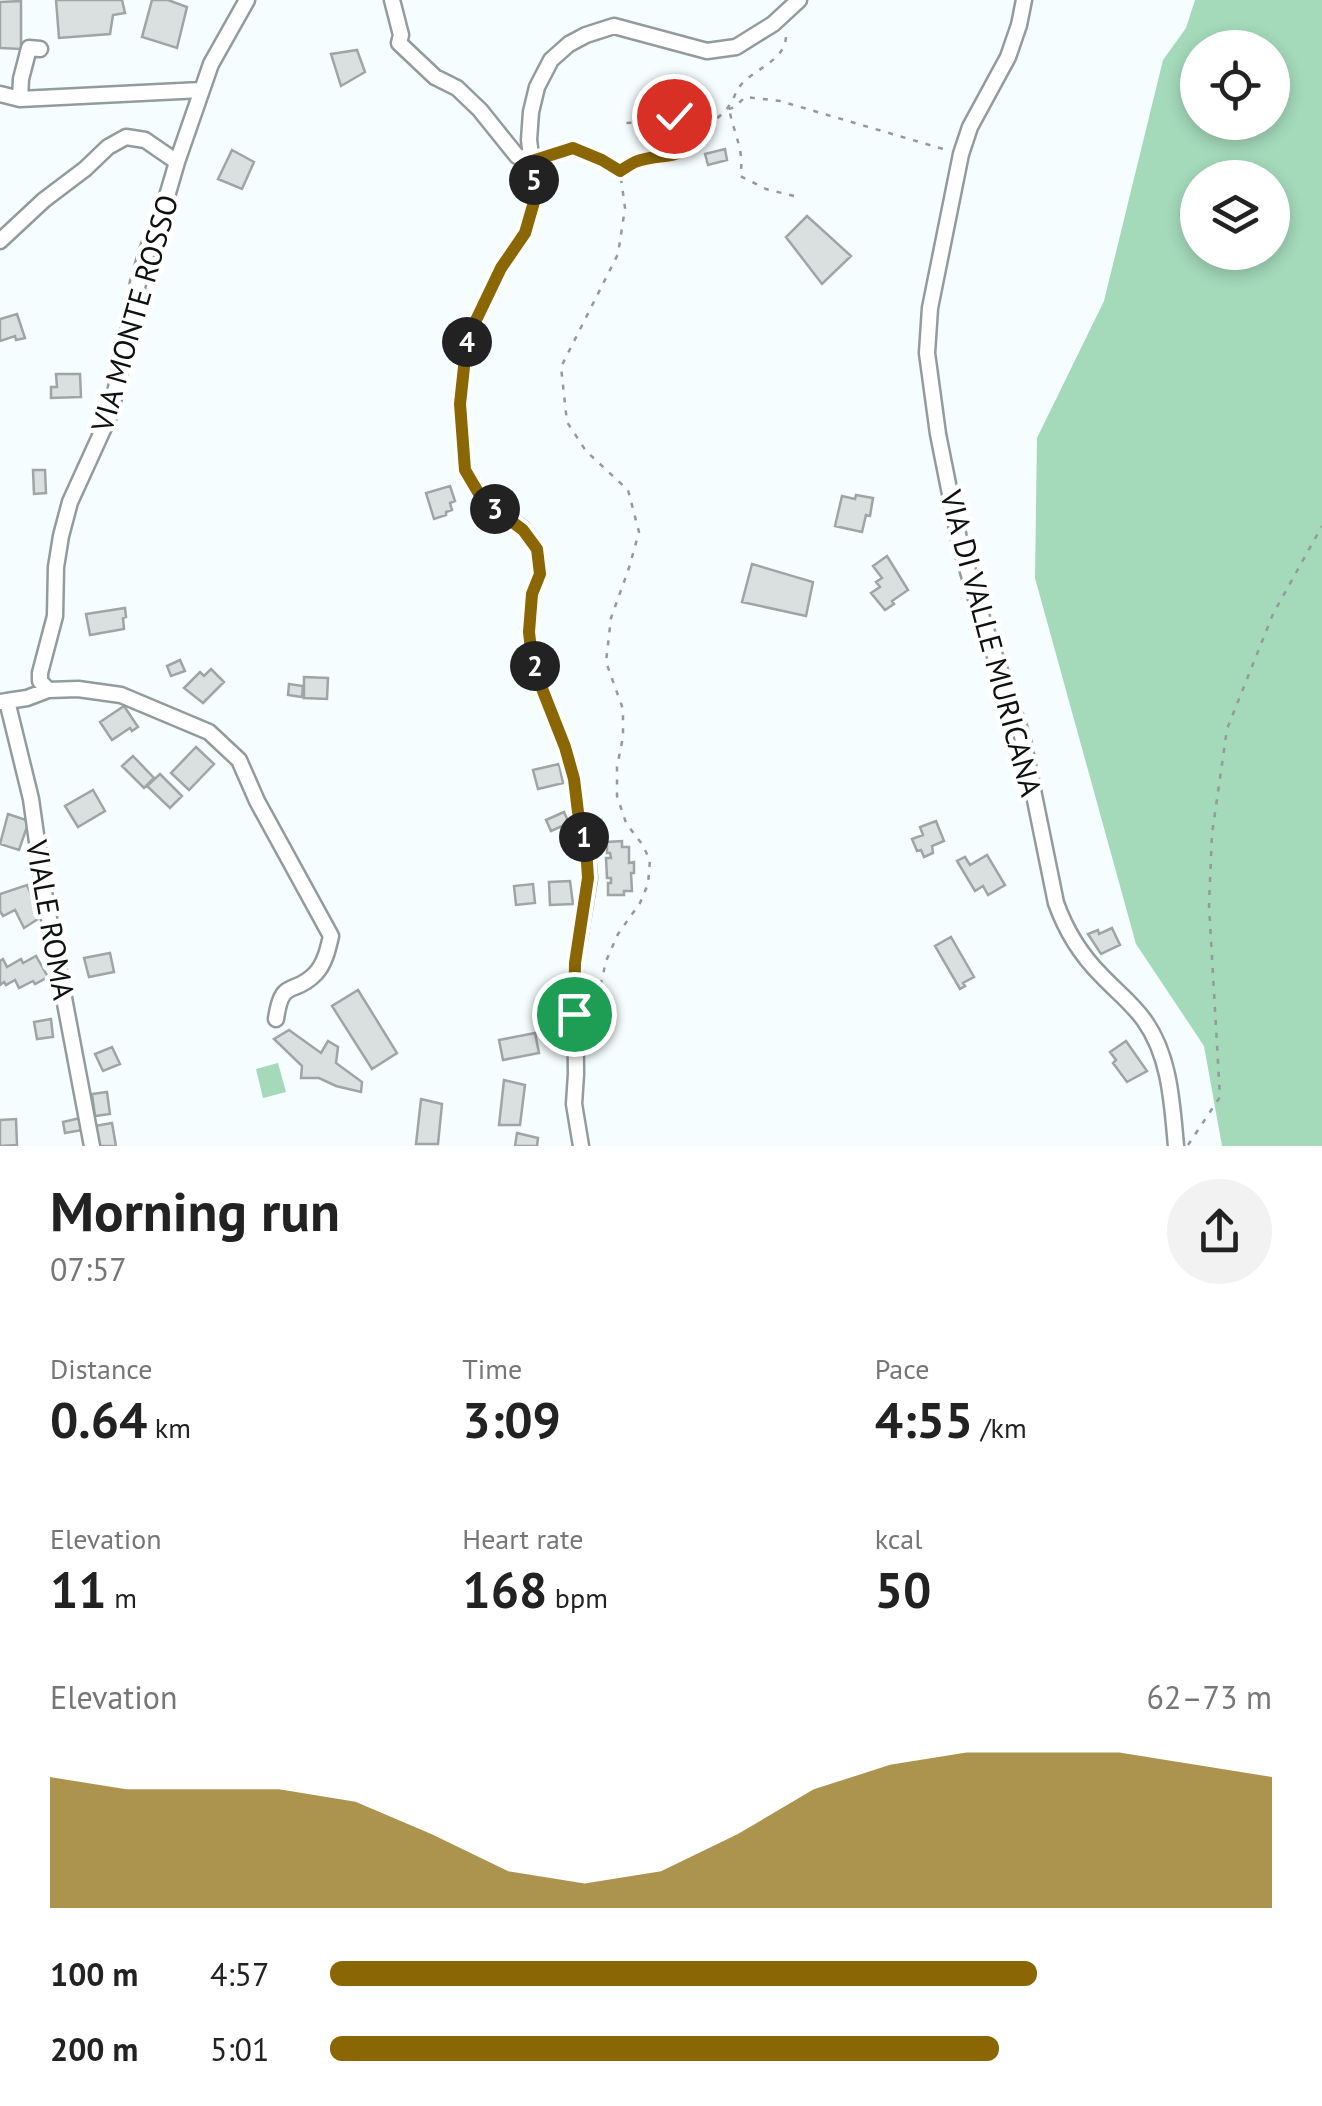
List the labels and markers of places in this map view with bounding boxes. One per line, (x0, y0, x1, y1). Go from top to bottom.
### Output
pin (632, 74, 717, 159)
pin: 5 (509, 155, 559, 205)
pin: 4 (442, 317, 492, 367)
pin: 3 (470, 484, 520, 534)
pin: 2 (510, 641, 560, 691)
pin: 1 (559, 812, 609, 862)
pin (532, 972, 617, 1057)

